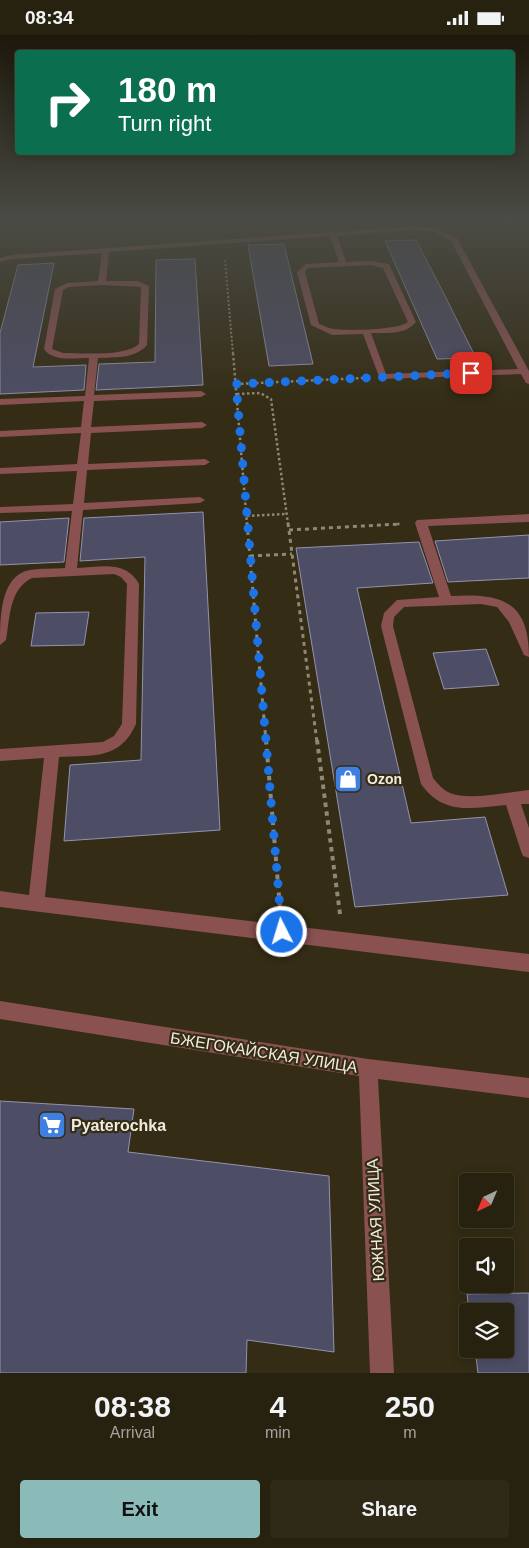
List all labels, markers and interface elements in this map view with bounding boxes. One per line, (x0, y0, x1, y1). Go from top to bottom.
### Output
text: 08:34 (25, 7, 74, 28)
icon: right (35, 70, 100, 135)
text: 180 m (118, 70, 217, 109)
text: Turn right (118, 111, 211, 136)
pin (450, 352, 492, 394)
icon: arrive (457, 359, 485, 387)
shop icon: Ozon (333, 764, 363, 794)
place label: Ozon (367, 771, 402, 787)
position arrow (255, 905, 307, 957)
street label: БЖЕГОКАЙСКАЯ УЛИЦА (169, 1028, 359, 1076)
supermarket icon: Pyaterochka (37, 1110, 67, 1140)
place label: Pyaterochka (71, 1117, 166, 1134)
street label: ЮЖНАЯ УЛИЦА (364, 1158, 387, 1282)
north arrow (459, 1173, 514, 1227)
map controls (459, 1173, 514, 1358)
button: sound (459, 1238, 514, 1293)
button: layers (459, 1303, 514, 1358)
text: 08:38 (94, 1390, 171, 1423)
text: 4 (269, 1390, 286, 1423)
text: 250 (385, 1390, 435, 1423)
text: Arrival (110, 1424, 155, 1441)
text: min (265, 1424, 291, 1441)
text: m (403, 1424, 416, 1441)
button: Exit (20, 1480, 260, 1538)
button: Share (270, 1480, 509, 1538)

